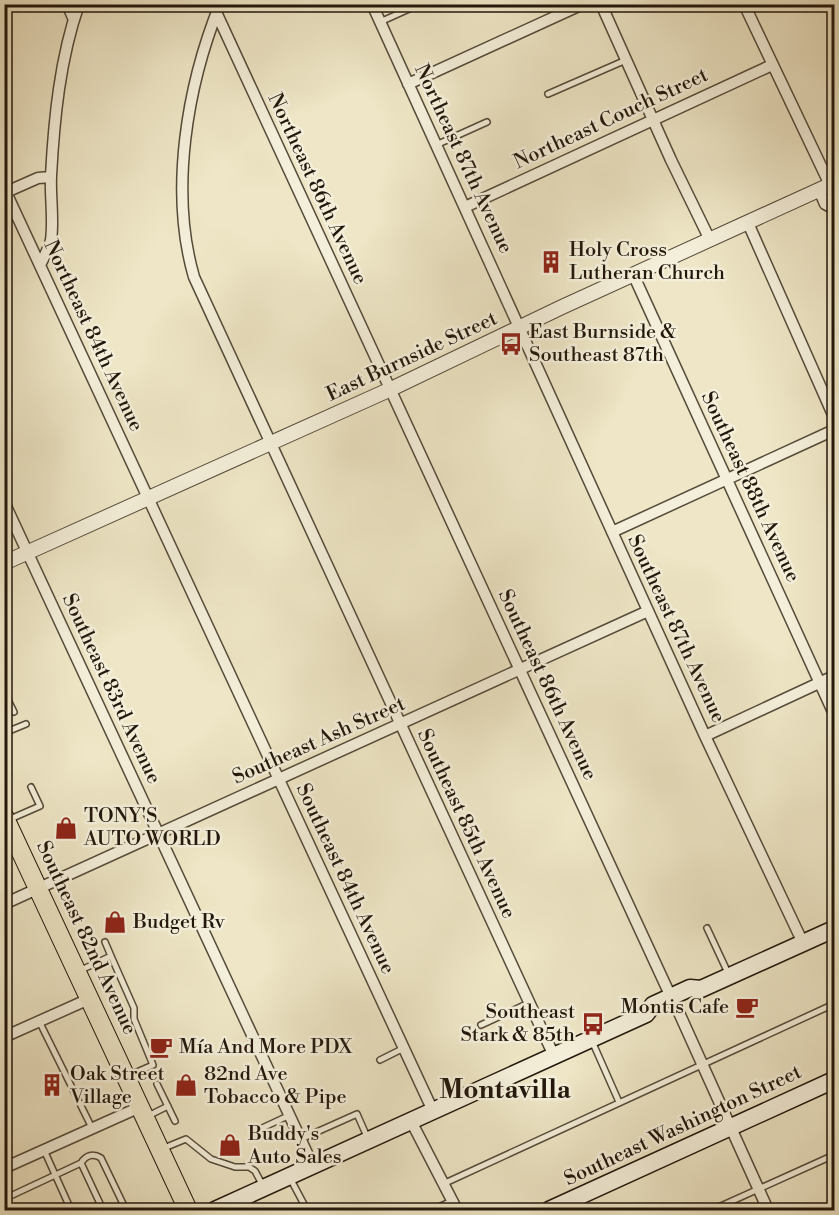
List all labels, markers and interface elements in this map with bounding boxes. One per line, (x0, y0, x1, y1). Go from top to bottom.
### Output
street label: Northeast 87th Avenue (408, 60, 518, 258)
street label: Northeast Couch Street (510, 63, 712, 175)
street label: Northeast 86th Avenue (262, 89, 372, 289)
street label: Northeast 84th Avenue (38, 236, 148, 436)
place label: Holy Cross Lutheran Church (569, 238, 725, 286)
building icon: Holy Cross Lutheran Church (538, 249, 564, 275)
street label: East Burnside Street (323, 306, 501, 408)
place label: East Burnside & Southeast 87th (529, 320, 676, 368)
bus stop icon: East Burnside & Southeast 87th (498, 331, 524, 357)
street label: Southeast 88th Avenue (695, 388, 805, 586)
street label: Southeast 87th Avenue (621, 531, 731, 727)
street label: Southeast 86th Avenue (492, 586, 602, 784)
street label: Southeast 83rd Avenue (56, 590, 166, 788)
street label: Southeast Ash Street (229, 692, 409, 790)
street label: Southeast 85th Avenue (411, 725, 521, 923)
street label: Southeast 84th Avenue (290, 780, 400, 978)
place label: TONY'S AUTO WORLD (83, 804, 221, 852)
shop icon: TONY'S AUTO WORLD (53, 815, 79, 841)
street label: Southeast 82nd Avenue (30, 837, 142, 1039)
shop icon: Budget Rv (102, 909, 128, 935)
place label: Budget Rv (132, 910, 226, 935)
cafe icon: Montis Cafe (734, 994, 760, 1020)
place label: Montis Cafe (621, 995, 729, 1020)
place label: Southeast Stark & 85th (460, 1000, 575, 1048)
bus stop icon: Southeast Stark & 85th (580, 1011, 606, 1037)
cafe icon: Mía And More PDX (148, 1034, 174, 1060)
place label: Mía And More PDX (179, 1035, 353, 1060)
street label: Southeast Washington Street (560, 1060, 806, 1192)
place label: Oak Street Village (69, 1062, 165, 1110)
place label: 82nd Ave Tobacco & Pipe (204, 1062, 347, 1110)
building icon: Oak Street Village (39, 1072, 65, 1098)
shop icon: 82nd Ave Tobacco & Pipe (173, 1072, 199, 1098)
district label: Montavilla (439, 1074, 572, 1106)
place label: Buddy's Auto Sales (247, 1122, 342, 1170)
shop icon: Buddy's Auto Sales (217, 1132, 243, 1158)

